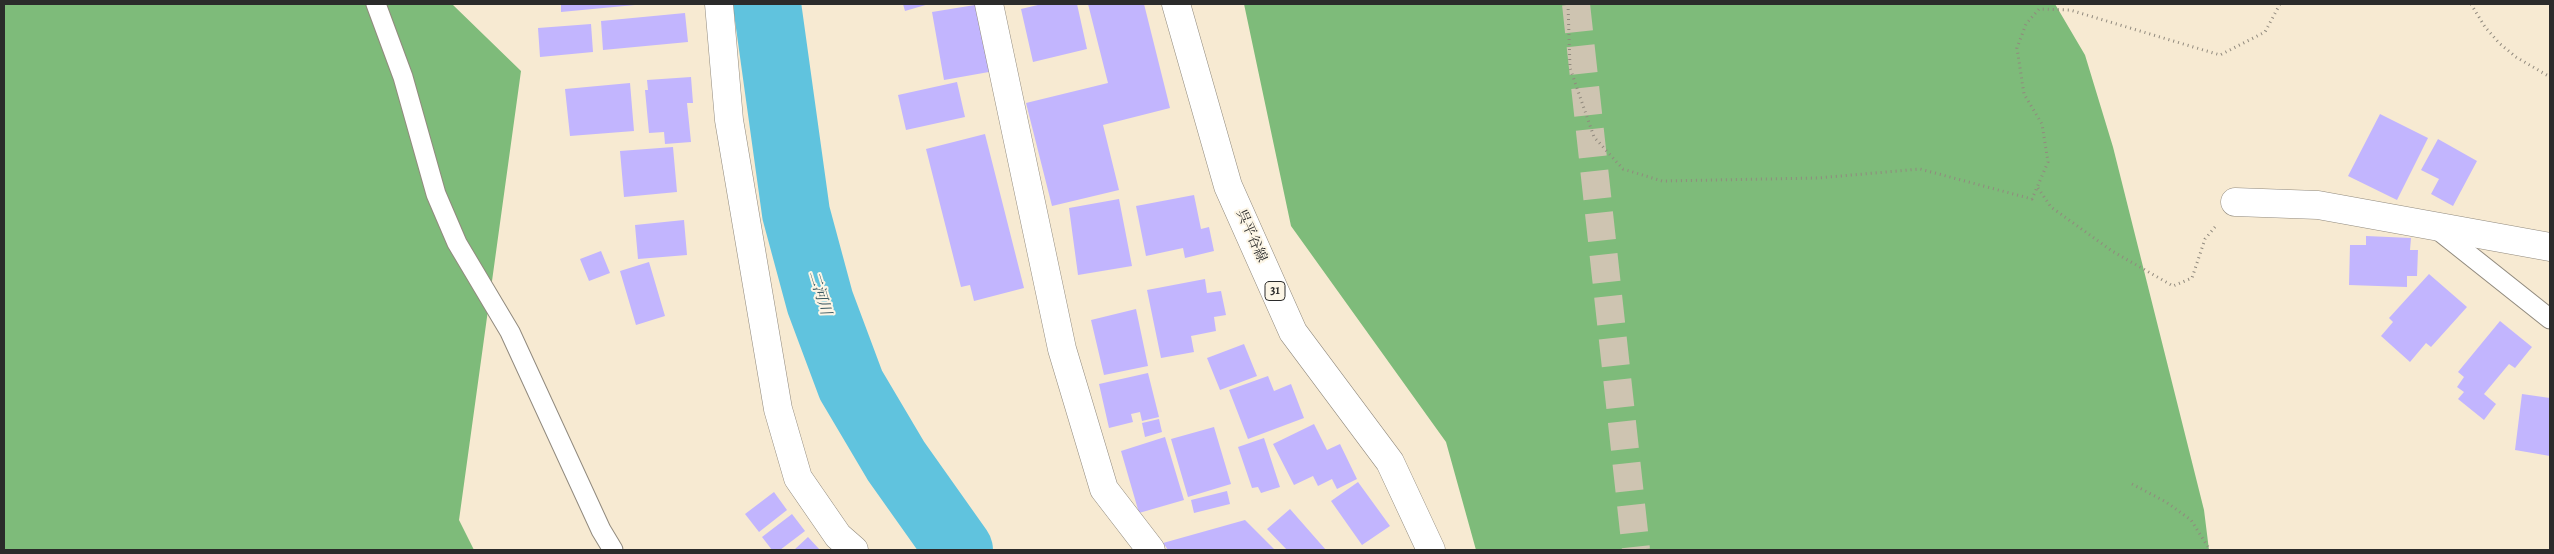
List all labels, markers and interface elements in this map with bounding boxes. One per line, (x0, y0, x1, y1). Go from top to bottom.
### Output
street label: 呉平谷線 (1232, 207, 1270, 265)
water label: 二河川 (804, 269, 834, 317)
road number: 31 (1265, 282, 1285, 300)

